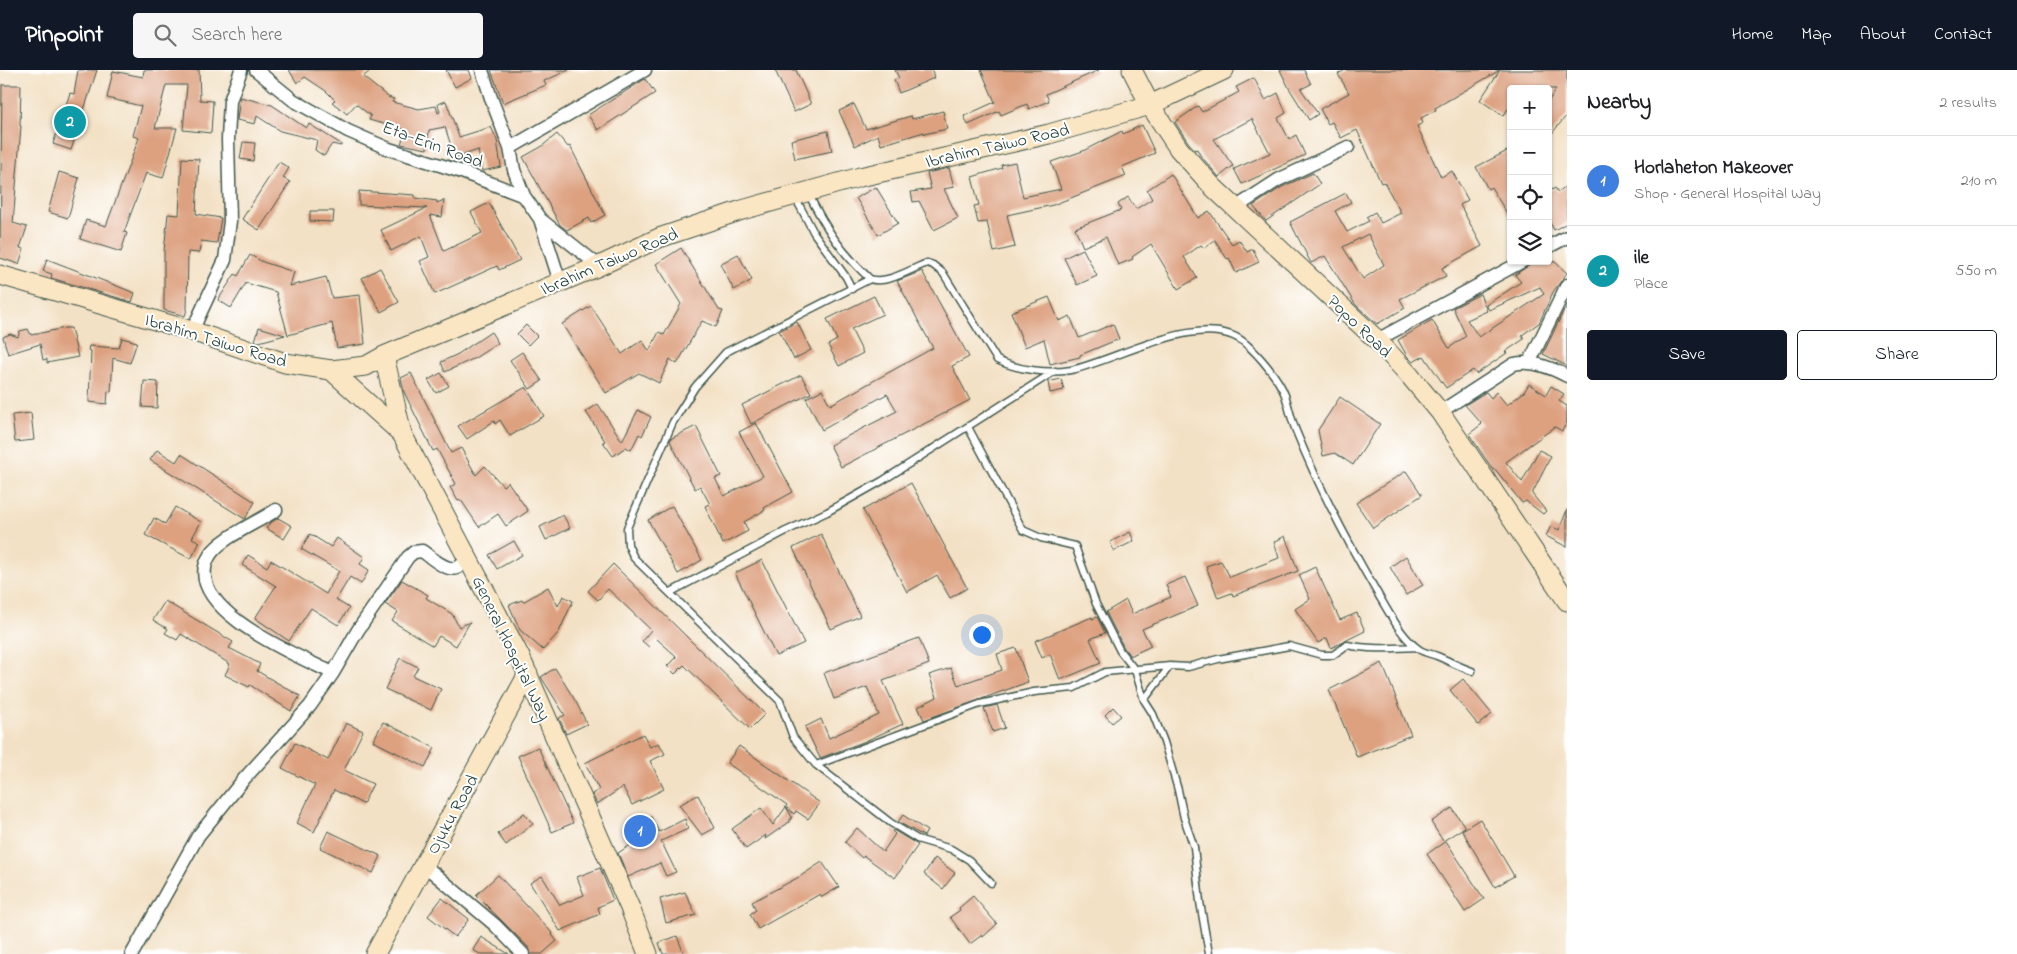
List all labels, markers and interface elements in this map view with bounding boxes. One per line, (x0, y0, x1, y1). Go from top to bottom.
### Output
search box (133, 13, 483, 58)
text: Pinpoint (25, 18, 103, 53)
icon: search (151, 21, 179, 49)
text: Search here (191, 22, 282, 49)
text: Home (1732, 22, 1773, 48)
text: Map (1801, 22, 1832, 48)
text: About (1860, 22, 1906, 48)
text: Contact (1934, 22, 1992, 48)
map controls (1507, 85, 1552, 265)
button: + (1507, 85, 1552, 130)
text: Nearby (1587, 88, 1651, 118)
text: 2 results (1939, 91, 1997, 115)
pin: 2 (54, 103, 86, 141)
street label: Eta-Erin Road (378, 116, 486, 176)
street label: Ibrahim Taiwo Road (923, 118, 1072, 176)
button: − (1507, 130, 1552, 175)
text: Horlaheton Makeover (1634, 155, 1793, 182)
text: 1 (1600, 169, 1606, 193)
text: 210 m (1961, 169, 1997, 193)
button: locate (1507, 175, 1552, 220)
text: Shop · General Hospital Way (1634, 182, 1821, 206)
button: layers (1507, 220, 1552, 265)
street label: Ibrahim Taiwo Road (537, 222, 683, 304)
text: ile (1634, 245, 1649, 272)
text: 2 (1599, 259, 1607, 283)
text: 550 m (1955, 259, 1997, 283)
text: Place (1634, 272, 1668, 296)
street label: Popo Road (1320, 290, 1397, 365)
street label: Ibrahim Taiwo Road (141, 308, 290, 376)
button: Save (1587, 330, 1787, 380)
button: Share (1797, 330, 1997, 380)
street label: General Hospital Way (464, 572, 557, 726)
your location (969, 622, 995, 648)
street label: Ojuku Road (421, 770, 486, 860)
pin: 1 (624, 812, 656, 850)

